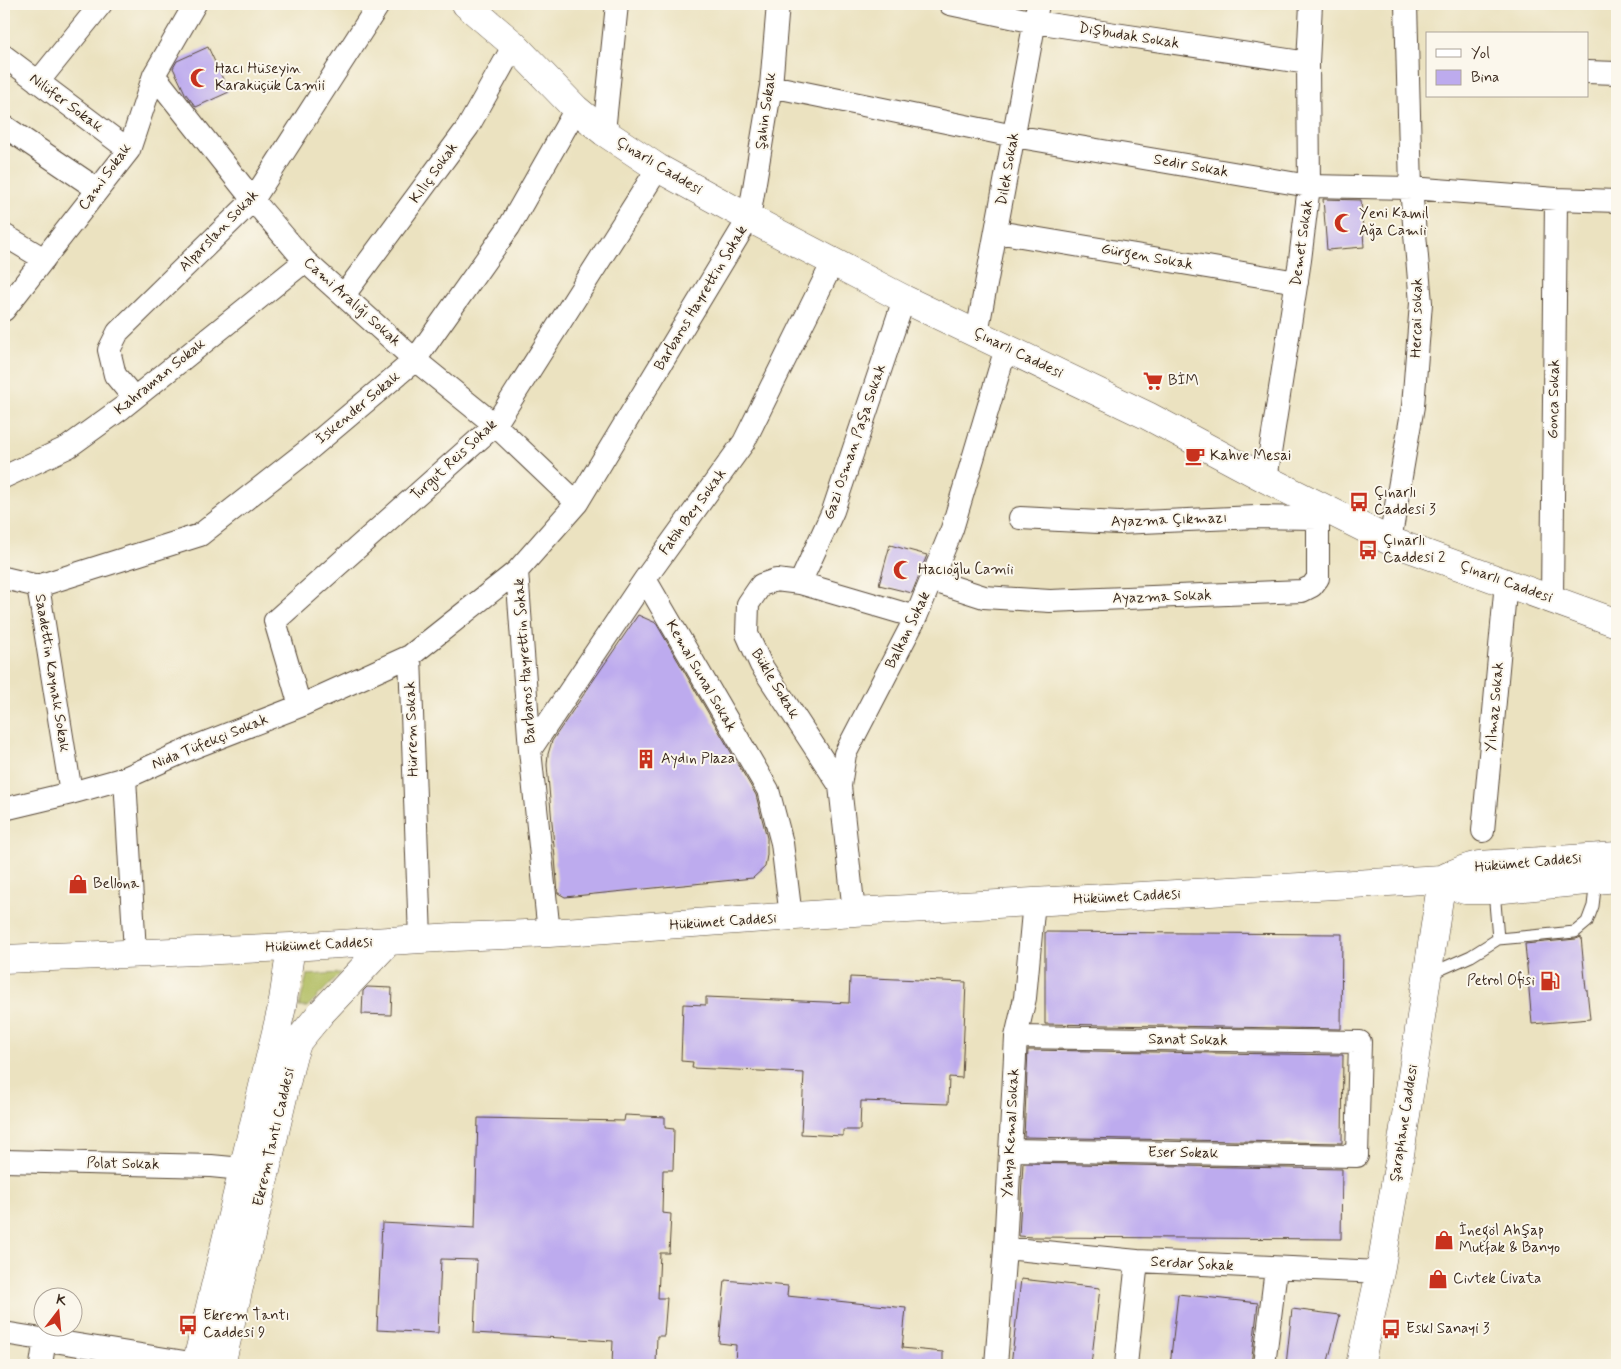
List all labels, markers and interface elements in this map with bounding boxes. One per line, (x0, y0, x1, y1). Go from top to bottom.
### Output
street label: Dişbudak Sokak (1077, 18, 1181, 54)
legend (1426, 32, 1588, 98)
text: Yol (1471, 44, 1490, 64)
place label: Hacı Hüseyin Karaküçük Camii (215, 59, 325, 96)
mosque icon: Hacı Hüseyin Karaküçük Camii (189, 67, 211, 89)
text: Bina (1471, 68, 1499, 88)
street label: Nilüfer Sokak (25, 69, 107, 138)
street label: Şahin Sokak (751, 71, 781, 151)
street label: Dilek Sokak (992, 131, 1024, 207)
street label: Çınarlı Caddesi (612, 132, 706, 200)
street label: Cami Sokak (74, 139, 136, 215)
street label: Kılıç Sokak (405, 139, 463, 207)
street label: Sedir Sokak (1152, 150, 1230, 182)
street label: Alparslan Sokak (175, 186, 263, 276)
street label: Demet Sokak (1286, 199, 1318, 287)
place label: Yeni Kamil Ağa Camii (1359, 204, 1429, 241)
mosque icon: Yeni Kamil Ağa Camii (1333, 212, 1355, 234)
street label: Barbaros Hayrettin Sokak (650, 221, 753, 374)
street label: Gürgen Sokak (1099, 239, 1195, 276)
street label: Cami Aralığı Sokak (299, 253, 405, 351)
street label: Hercai sokak (1406, 278, 1428, 358)
street label: Çınarlı Caddesi (970, 323, 1066, 383)
street label: Kahraman Sokak (110, 334, 210, 420)
street label: Gonca Sokak (1543, 359, 1565, 439)
street label: Gazi Osman Paşa Sokak (819, 362, 891, 522)
street label: İskender Sokak (312, 367, 405, 449)
supermarket icon: BİM (1142, 370, 1164, 392)
place label: BİM (1168, 371, 1199, 391)
street label: Turgut Reis Sokak (407, 414, 502, 506)
cafe icon: Kahve Mesai (1184, 445, 1206, 467)
place label: Kahve Mesai (1210, 446, 1291, 466)
street label: Fatih Bey Sokak (655, 465, 731, 559)
place label: Çınarlı Caddesi 3 (1374, 483, 1436, 520)
bus stop icon: Çınarlı Caddesi 3 (1348, 491, 1370, 513)
street label: Ayazma Çıkmazı (1110, 508, 1228, 532)
place label: Çınarlı Caddesi 2 (1383, 531, 1445, 568)
bus stop icon: Çınarlı Caddesi 2 (1357, 539, 1379, 561)
street label: Çınarlı Caddesi (1457, 556, 1555, 608)
mosque icon: Hacıoğlu Camii (892, 559, 914, 581)
place label: Hacıoğlu Camii (918, 560, 1014, 580)
street label: Barbaros Hayrettin Sokak (509, 577, 541, 744)
street label: Ayazma Sokak (1112, 585, 1212, 609)
street label: Balkan Sokak (881, 588, 936, 672)
street label: Saadettin Kaynak Sokak (30, 593, 74, 754)
street label: Kemal Sunal Sokak (661, 616, 741, 736)
street label: Bükle Sokak (746, 645, 804, 723)
street label: Yılmaz Sokak (1481, 661, 1509, 753)
street label: Hürrem Sokak (400, 681, 424, 777)
street label: Nida Tüfekçi Sokak (149, 710, 271, 774)
building icon: Aydın Plaza (635, 748, 657, 770)
place label: Aydın Plaza (661, 749, 735, 769)
street label: Hükümet Caddesi (1474, 848, 1582, 878)
shop icon: Bellona (67, 873, 89, 895)
place label: Bellona (93, 874, 140, 894)
street label: Hükümet Caddesi (1073, 884, 1181, 910)
street label: Hükümet Caddesi (669, 908, 777, 936)
street label: Hükümet Caddesi (265, 932, 373, 958)
fuel station icon: Petrol Ofisi (1539, 970, 1561, 992)
place label: Petrol Ofisi (1467, 971, 1535, 991)
street label: Sanat Sokak (1148, 1029, 1228, 1051)
street label: Şaraphane Caddesi (1385, 1063, 1423, 1183)
street label: Ekrem Tantı Caddesi (248, 1066, 300, 1208)
street label: Yahya Kemal Sokak (998, 1068, 1024, 1198)
street label: Eser Sokak (1148, 1142, 1219, 1164)
street label: Polat Sokak (86, 1153, 160, 1175)
place label: İnegöl Ahşap Mutfak & Banyo (1459, 1221, 1560, 1258)
shop icon: İnegöl Ahşap Mutfak & Banyo (1433, 1229, 1455, 1251)
street label: Serdar Sokak (1150, 1252, 1235, 1276)
shop icon: Civtek Civata (1427, 1268, 1449, 1290)
place label: Civtek Civata (1453, 1269, 1541, 1289)
north arrow (32, 1286, 82, 1336)
text: K (54, 1290, 70, 1311)
place label: Ekrem Tantı Caddesi 9 (203, 1306, 290, 1343)
bus stop icon: Ekrem Tantı Caddesi 9 (177, 1314, 199, 1336)
bus stop icon: Eskl Sanayi 3 (1380, 1318, 1402, 1340)
place label: Eskl Sanayi 3 (1406, 1319, 1490, 1339)

